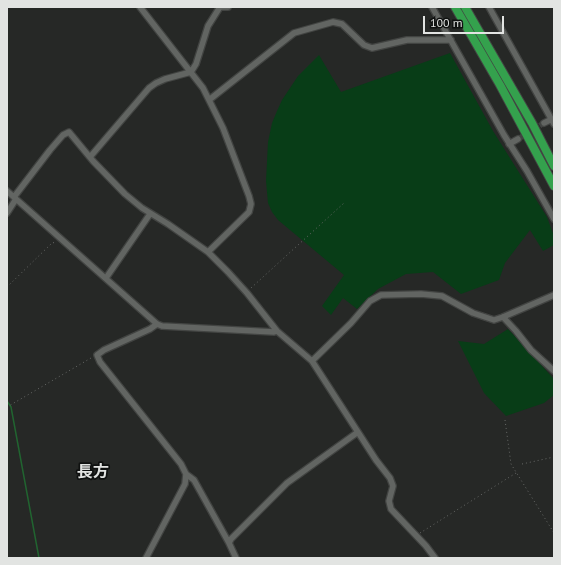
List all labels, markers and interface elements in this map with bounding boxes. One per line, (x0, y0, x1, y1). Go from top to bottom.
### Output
scale bar (425, 8, 506, 34)
text: 100 m (430, 15, 463, 30)
district label: 長方 (77, 462, 109, 482)

